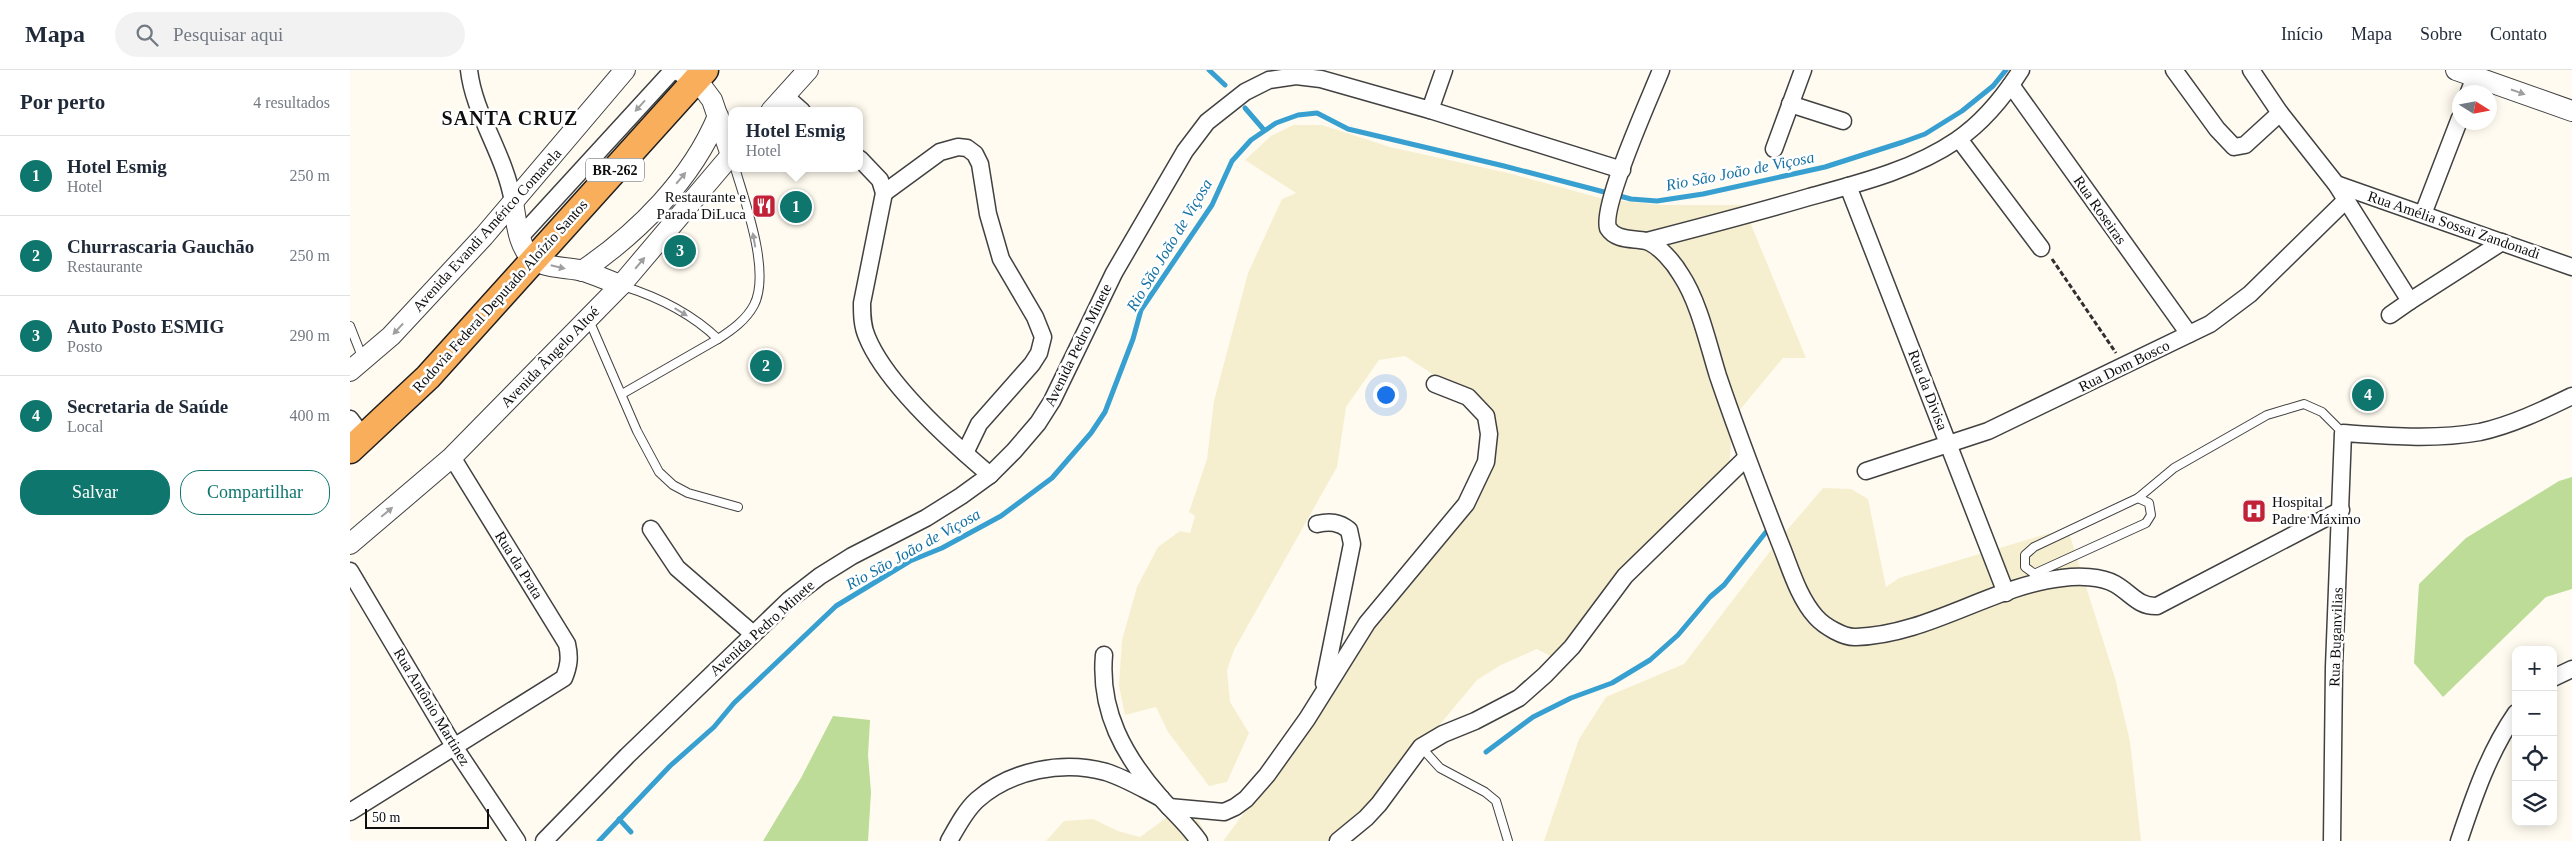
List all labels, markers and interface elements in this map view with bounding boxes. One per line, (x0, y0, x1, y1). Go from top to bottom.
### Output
search box (115, 12, 465, 57)
text: Mapa (25, 21, 85, 47)
icon: search (133, 21, 161, 49)
text: Pesquisar aqui (173, 24, 283, 45)
text: Início (2281, 24, 2323, 44)
text: Mapa (2351, 24, 2392, 44)
text: Sobre (2420, 24, 2462, 44)
text: Contato (2490, 24, 2547, 44)
north arrow (2452, 85, 2497, 130)
one-way arrow (2511, 88, 2526, 96)
text: Por perto (20, 90, 105, 114)
text: 4 resultados (253, 94, 330, 111)
one-way arrow (634, 100, 646, 112)
district label: SANTA CRUZ (442, 107, 578, 129)
popup (728, 107, 863, 172)
text: Hotel Esmig (746, 120, 845, 141)
text: Hotel (746, 142, 781, 159)
street label: Avenida Evandi Américo Comarela (410, 145, 565, 315)
water label: Rio São João de Viçosa (1663, 148, 1816, 195)
text: Hotel Esmig (67, 156, 167, 177)
road number: BR-262 (586, 158, 644, 182)
text: 1 (32, 167, 40, 184)
text: 250 m (290, 167, 330, 184)
one-way arrow (675, 172, 686, 184)
street label: Rua Roseiras (2071, 173, 2129, 247)
water label: Rio São João de Viçosa (1122, 176, 1216, 315)
text: Hotel (67, 178, 103, 195)
pin: 1 (780, 188, 812, 226)
street label: Rua Amélia Sossai Zandonadi (2366, 188, 2542, 262)
place label: Restaurante e Parada DiLuca (656, 189, 746, 222)
restaurant icon: Restaurante e Parada DiLuca (751, 193, 777, 219)
street label: Rodovia Federal Deputado Aloízio Santos (409, 196, 591, 395)
pin: 3 (664, 232, 696, 270)
one-way arrow (750, 232, 758, 248)
text: Churrascaria Gauchão (67, 236, 254, 257)
text: 2 (32, 247, 40, 264)
text: 250 m (290, 247, 330, 264)
one-way arrow (634, 257, 645, 270)
text: Restaurante (67, 258, 143, 275)
one-way arrow (551, 263, 566, 271)
street label: Avenida Pedro Minete (1041, 281, 1115, 409)
street label: Avenida Ângelo Altoé (498, 303, 602, 411)
one-way arrow (675, 307, 688, 316)
text: Auto Posto ESMIG (67, 316, 224, 337)
one-way arrow (392, 323, 404, 335)
text: 3 (32, 327, 40, 344)
text: 290 m (290, 327, 330, 344)
street label: Rua Dom Bosco (2076, 337, 2172, 395)
text: Posto (67, 338, 103, 355)
pin: 2 (750, 347, 782, 385)
street label: Rua da Divisa (1905, 347, 1951, 433)
pin: 4 (2352, 376, 2384, 414)
your location (1373, 382, 1399, 408)
text: Secretaria de Saúde (67, 396, 228, 417)
text: 4 (32, 407, 40, 424)
text: 400 m (290, 407, 330, 424)
text: Local (67, 418, 103, 435)
button: Salvar (20, 470, 170, 515)
button: Compartilhar (180, 470, 330, 515)
place label: Hospital Padre Máximo (2272, 494, 2361, 527)
hospital icon: Hospital Padre Máximo (2241, 498, 2267, 524)
water label: Rio São João de Viçosa (842, 505, 984, 594)
one-way arrow (381, 507, 393, 518)
street label: Rua da Prata (492, 528, 546, 602)
street label: Avenida Pedro Minete (707, 577, 818, 679)
street label: Rua Buganvilias (2326, 587, 2346, 687)
street label: Rua Antônio Martinez (391, 645, 474, 769)
map controls (2512, 646, 2557, 826)
button: + (2512, 646, 2557, 691)
button: − (2512, 691, 2557, 736)
button: locate (2512, 736, 2557, 781)
button: layers (2512, 781, 2557, 826)
scale bar (365, 806, 489, 829)
text: 50 m (372, 810, 400, 825)

